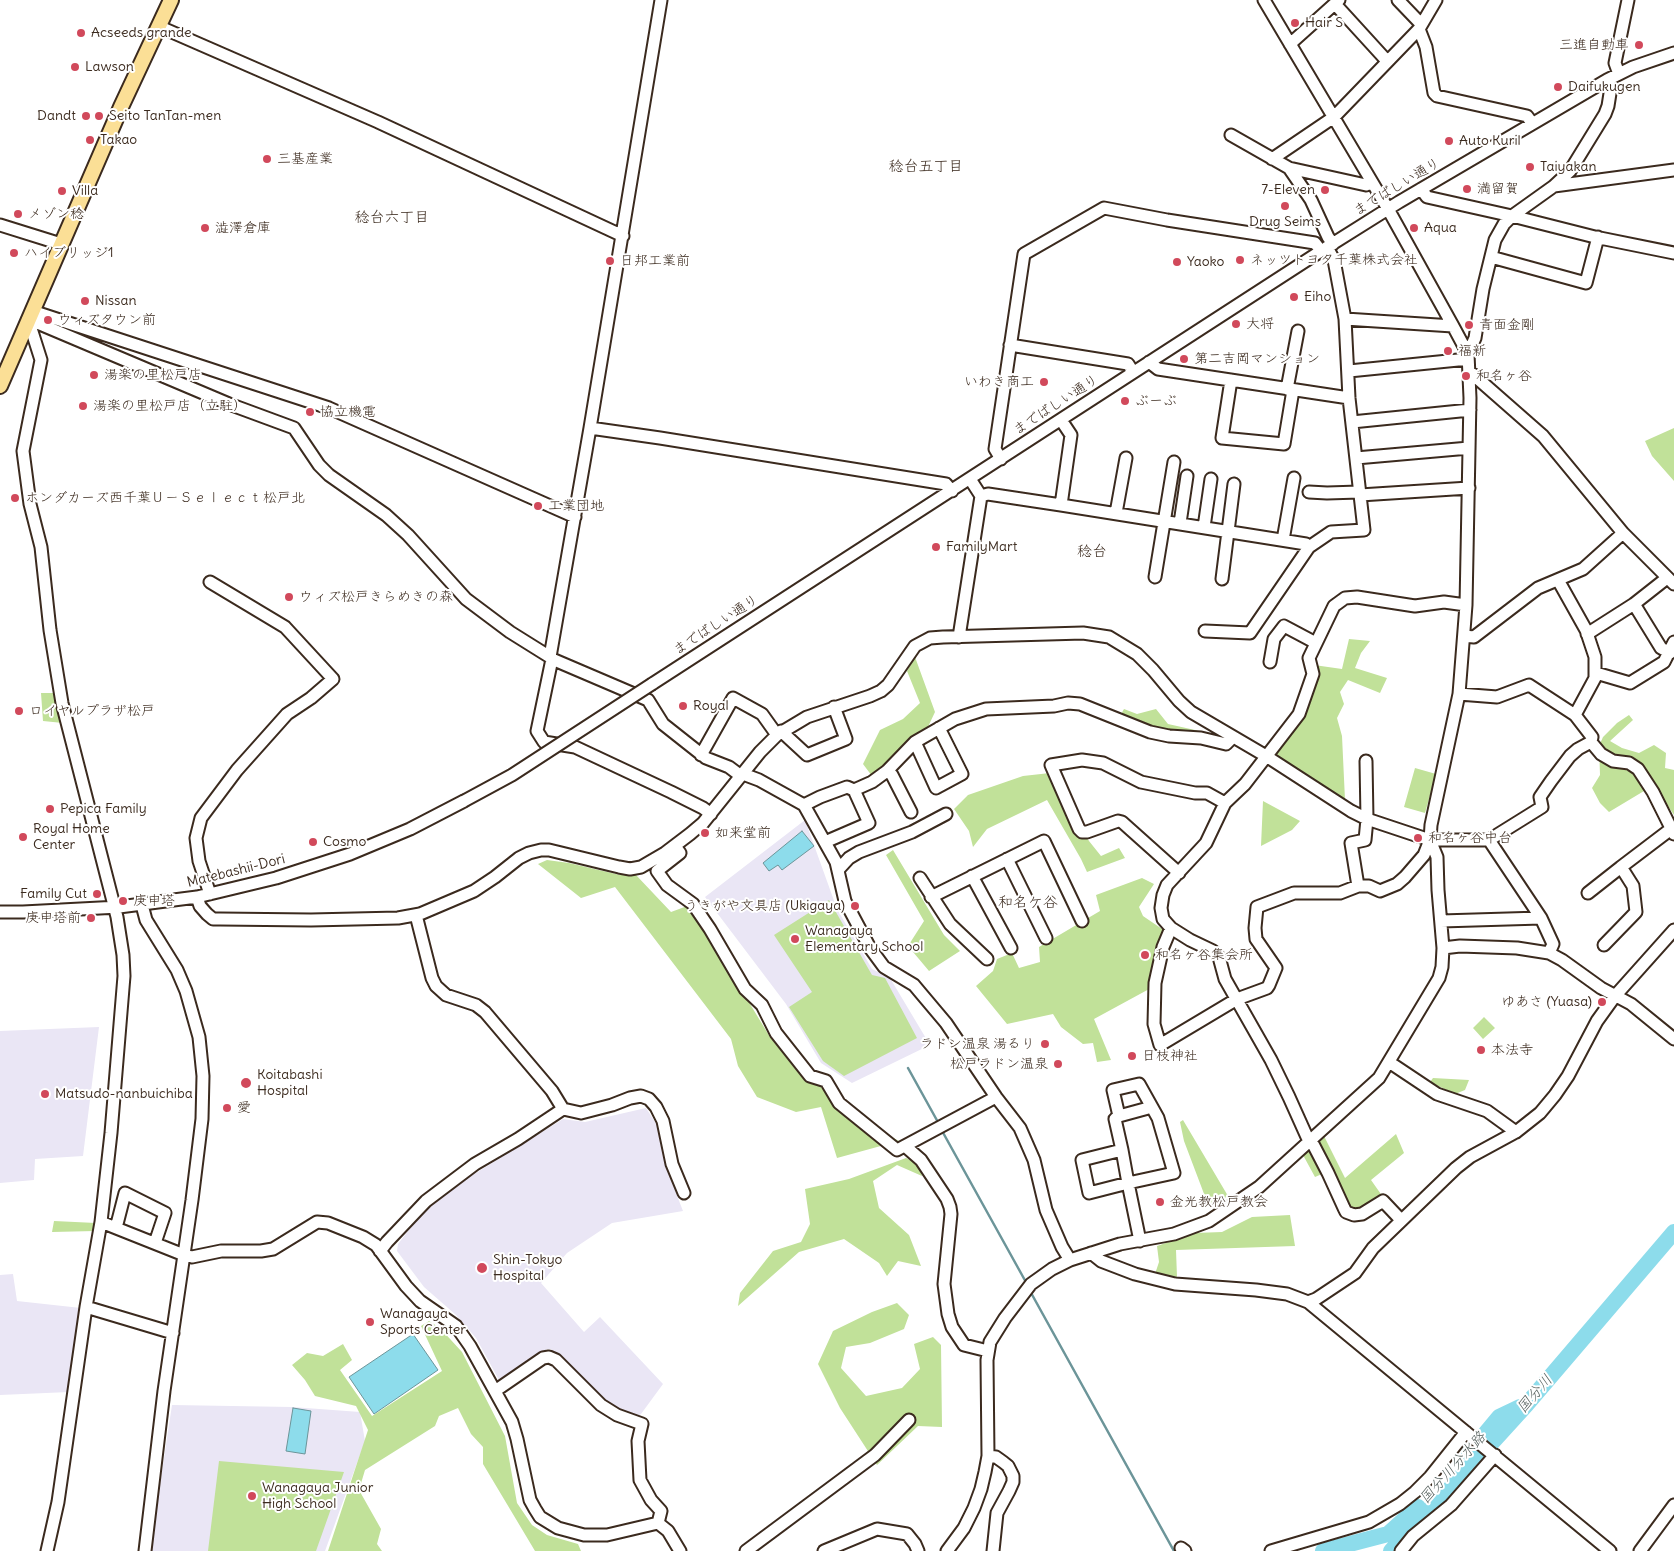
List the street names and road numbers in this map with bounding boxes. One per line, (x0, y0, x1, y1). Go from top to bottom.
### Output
street label: までばしい通り (1351, 155, 1443, 219)
street label: までばしい通り (1010, 371, 1102, 439)
street label: までばしい通り (670, 591, 762, 659)
street label: Matebashii-Dori (185, 851, 287, 891)

